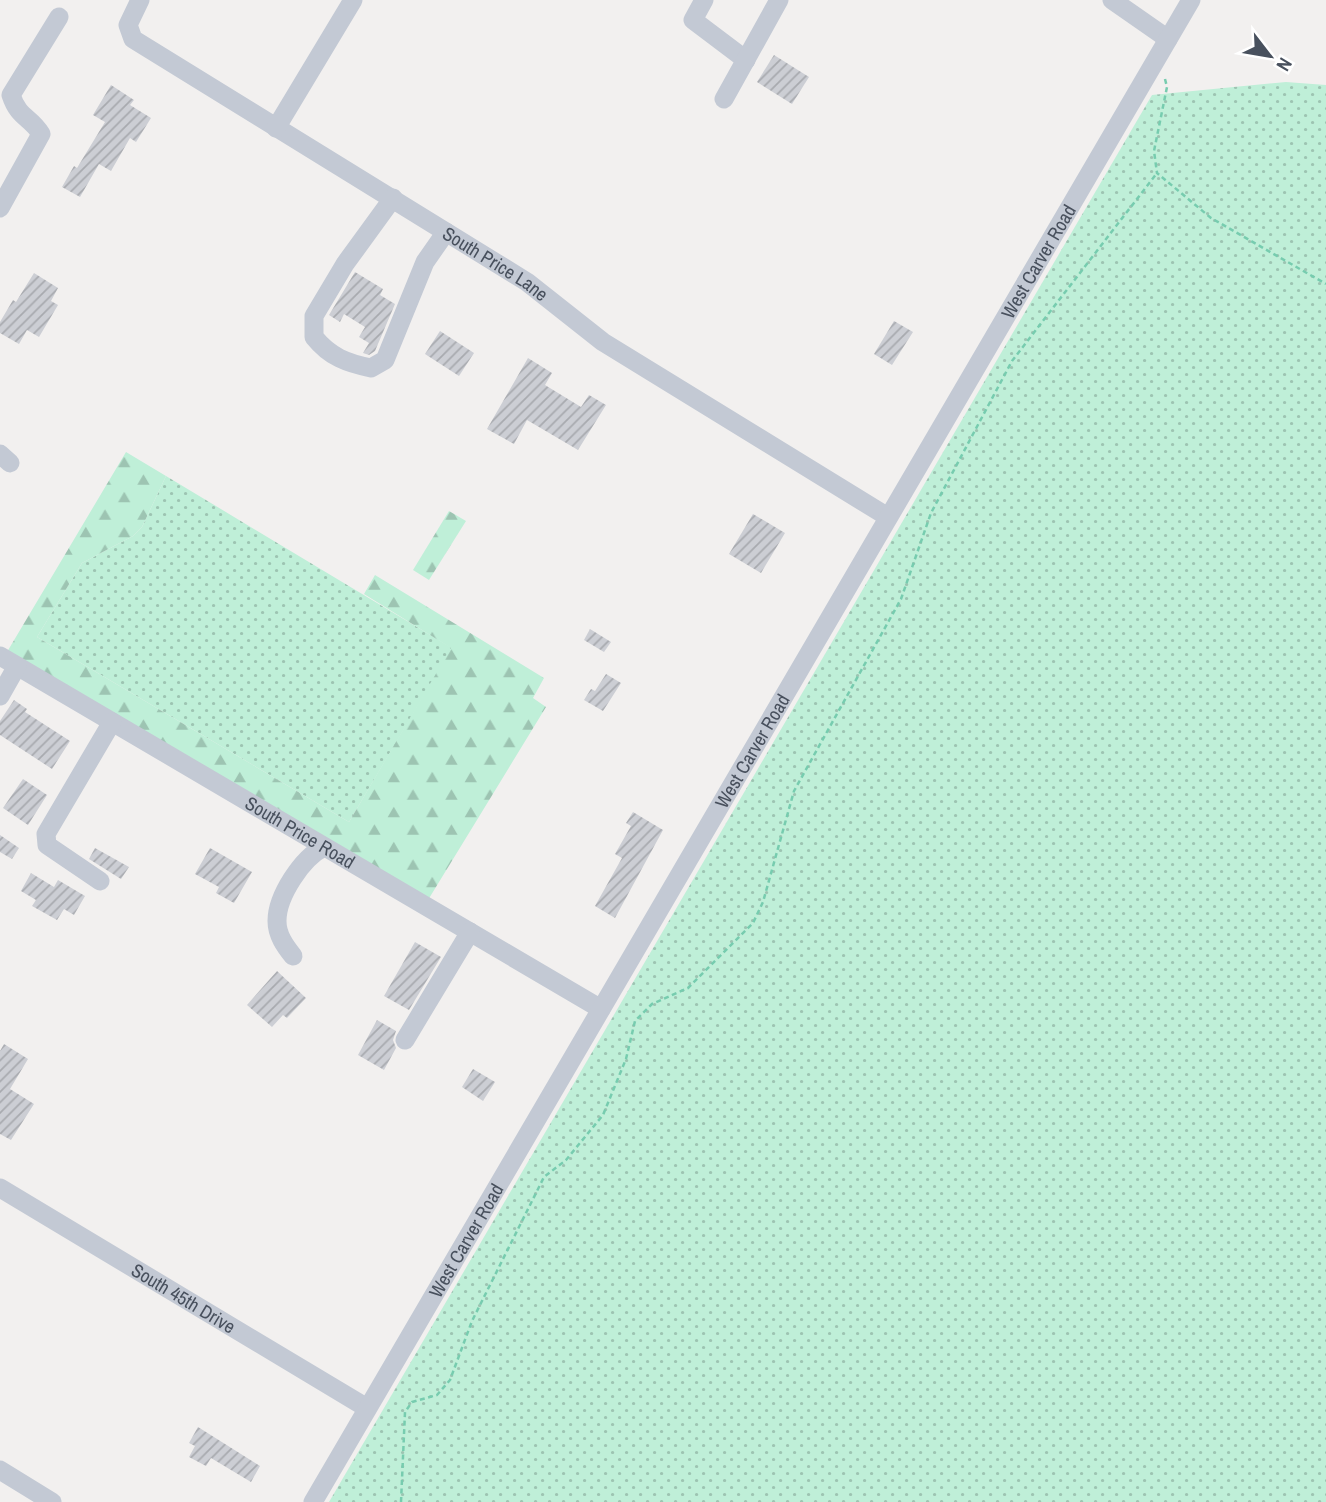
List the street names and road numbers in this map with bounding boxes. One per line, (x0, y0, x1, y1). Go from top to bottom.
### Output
street label: West Carver Road (995, 200, 1082, 323)
street label: South Price Lane (438, 220, 554, 307)
street label: West Carver Road (709, 689, 796, 813)
street label: South Price Road (240, 790, 360, 875)
street label: West Carver Road (422, 1179, 509, 1302)
street label: South 45th Drive (127, 1257, 240, 1339)

